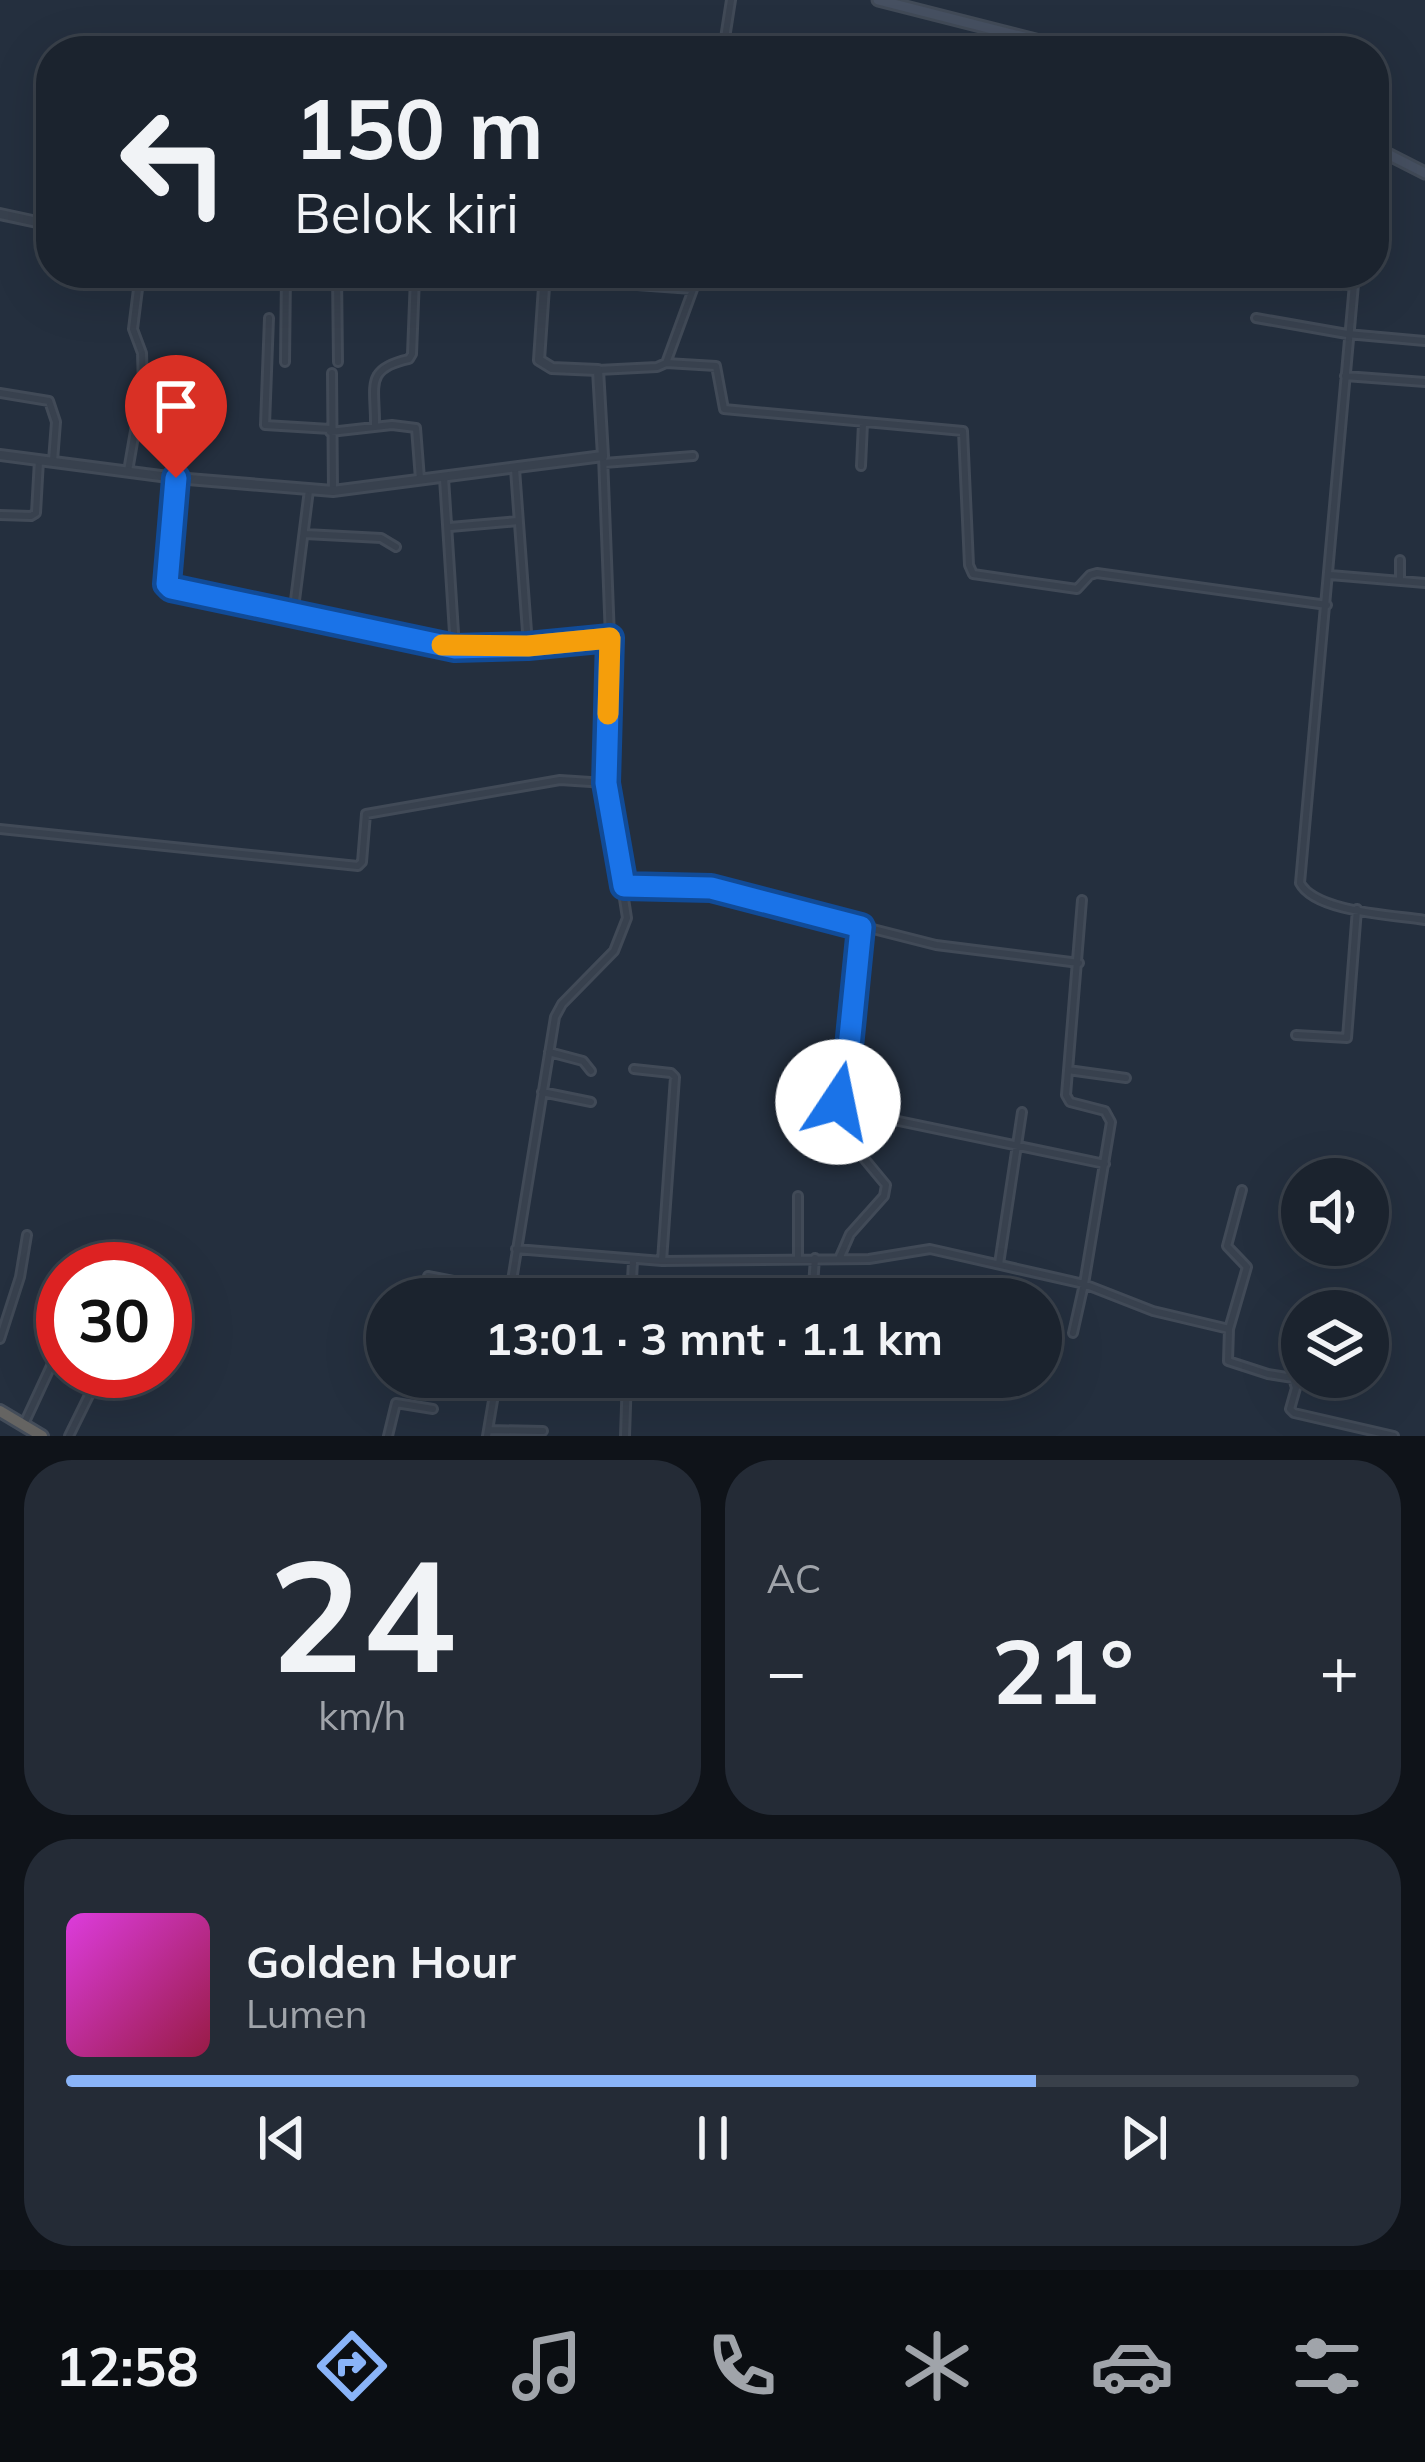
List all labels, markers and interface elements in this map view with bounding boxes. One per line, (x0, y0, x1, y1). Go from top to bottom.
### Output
text: 150 m (294, 75, 544, 180)
icon: left (96, 84, 252, 240)
text: Belok kiri (294, 179, 519, 247)
pin (125, 355, 227, 478)
icon: arrive (143, 373, 209, 439)
position arrow (775, 1039, 901, 1165)
map controls (1281, 1158, 1389, 1398)
button: sound (1281, 1158, 1389, 1266)
speed limit sign: 30 (36, 1242, 192, 1398)
button: layers (1281, 1290, 1389, 1398)
text: 13:01 · 3 mnt · 1.1 km (485, 1310, 943, 1366)
text: 24 (269, 1515, 456, 1711)
text: AC (767, 1554, 821, 1603)
text: 21° (992, 1614, 1134, 1727)
text: − (767, 1629, 806, 1712)
text: + (1319, 1629, 1359, 1712)
text: km/h (318, 1691, 406, 1740)
text: Golden Hour (246, 1933, 516, 1989)
text: Lumen (246, 1989, 368, 2038)
icon: previous (249, 2105, 315, 2171)
icon: pause (680, 2105, 746, 2171)
icon: next (1111, 2105, 1177, 2171)
icon: directions (310, 2324, 394, 2408)
icon: music (505, 2324, 589, 2408)
icon: phone (700, 2324, 784, 2408)
icon: climate (895, 2324, 979, 2408)
icon: car (1090, 2324, 1174, 2408)
icon: filters (1285, 2324, 1369, 2408)
text: 12:58 (56, 2332, 199, 2400)

